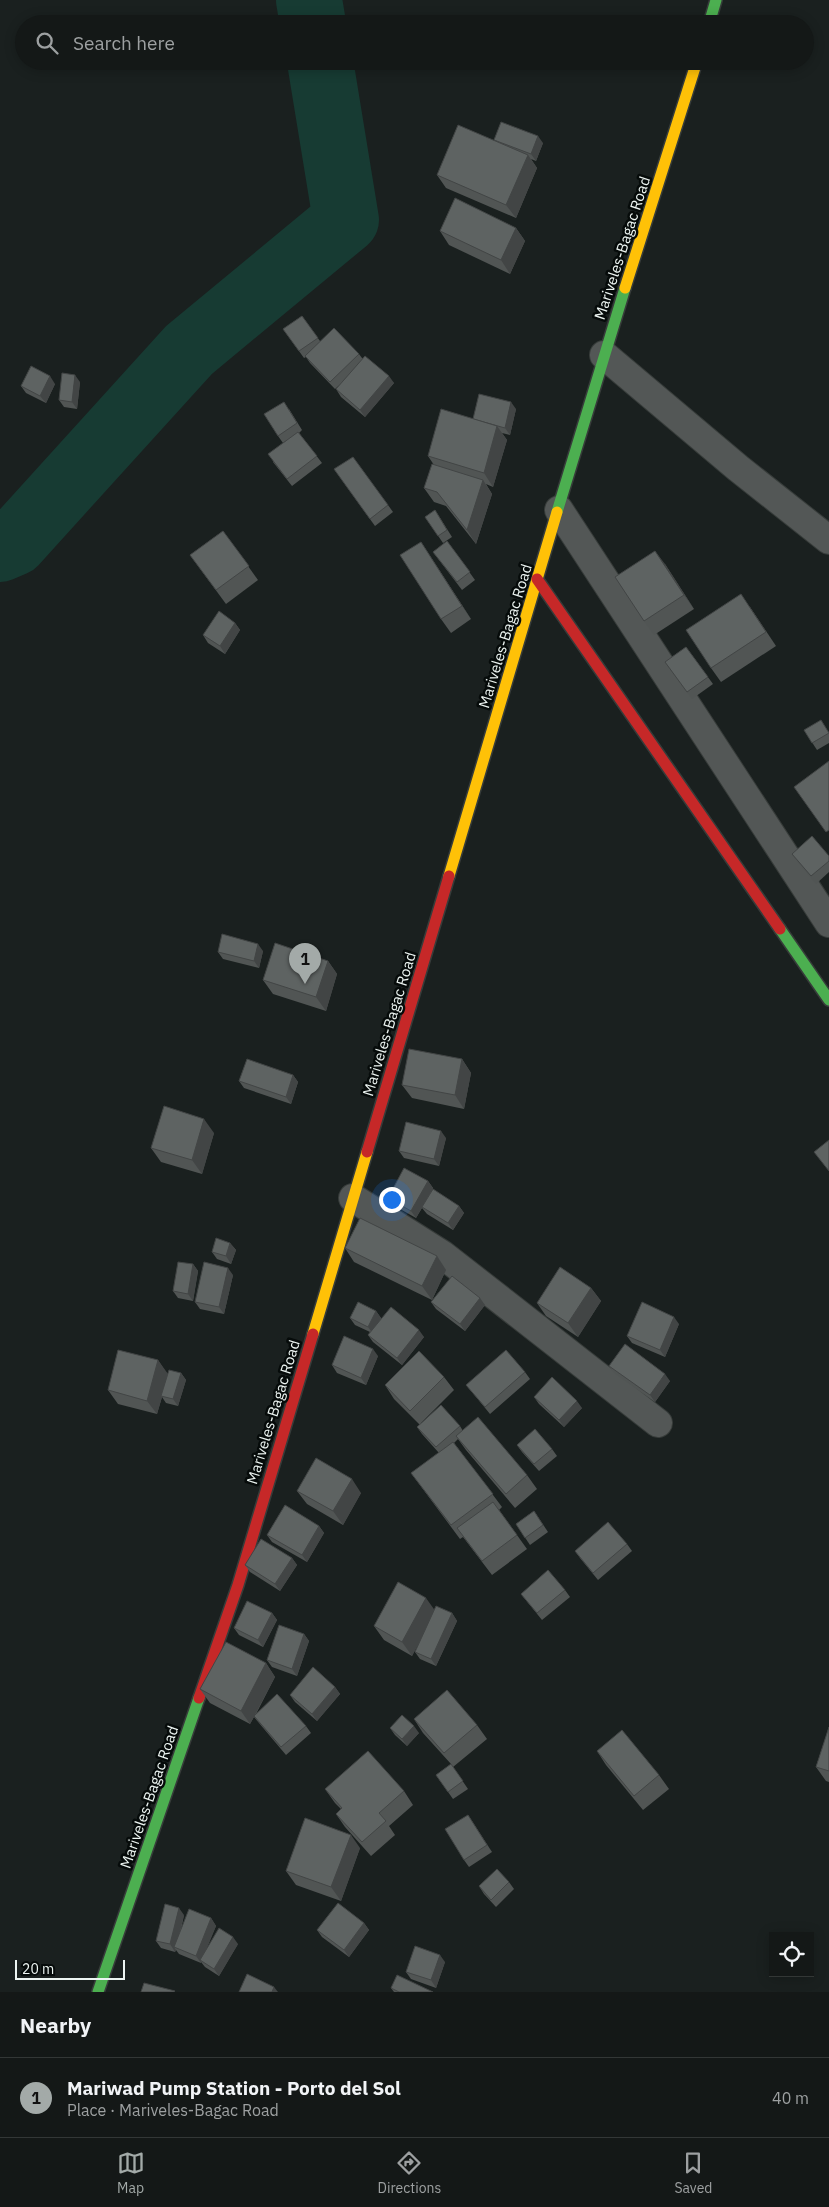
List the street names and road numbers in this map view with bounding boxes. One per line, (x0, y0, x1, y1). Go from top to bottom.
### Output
street label: Mariveles-Bagac Road (590, 174, 654, 322)
street label: Mariveles-Bagac Road (474, 562, 536, 710)
street label: Mariveles-Bagac Road (358, 950, 420, 1098)
street label: Mariveles-Bagac Road (242, 1338, 304, 1486)
street label: Mariveles-Bagac Road (116, 1723, 182, 1871)

